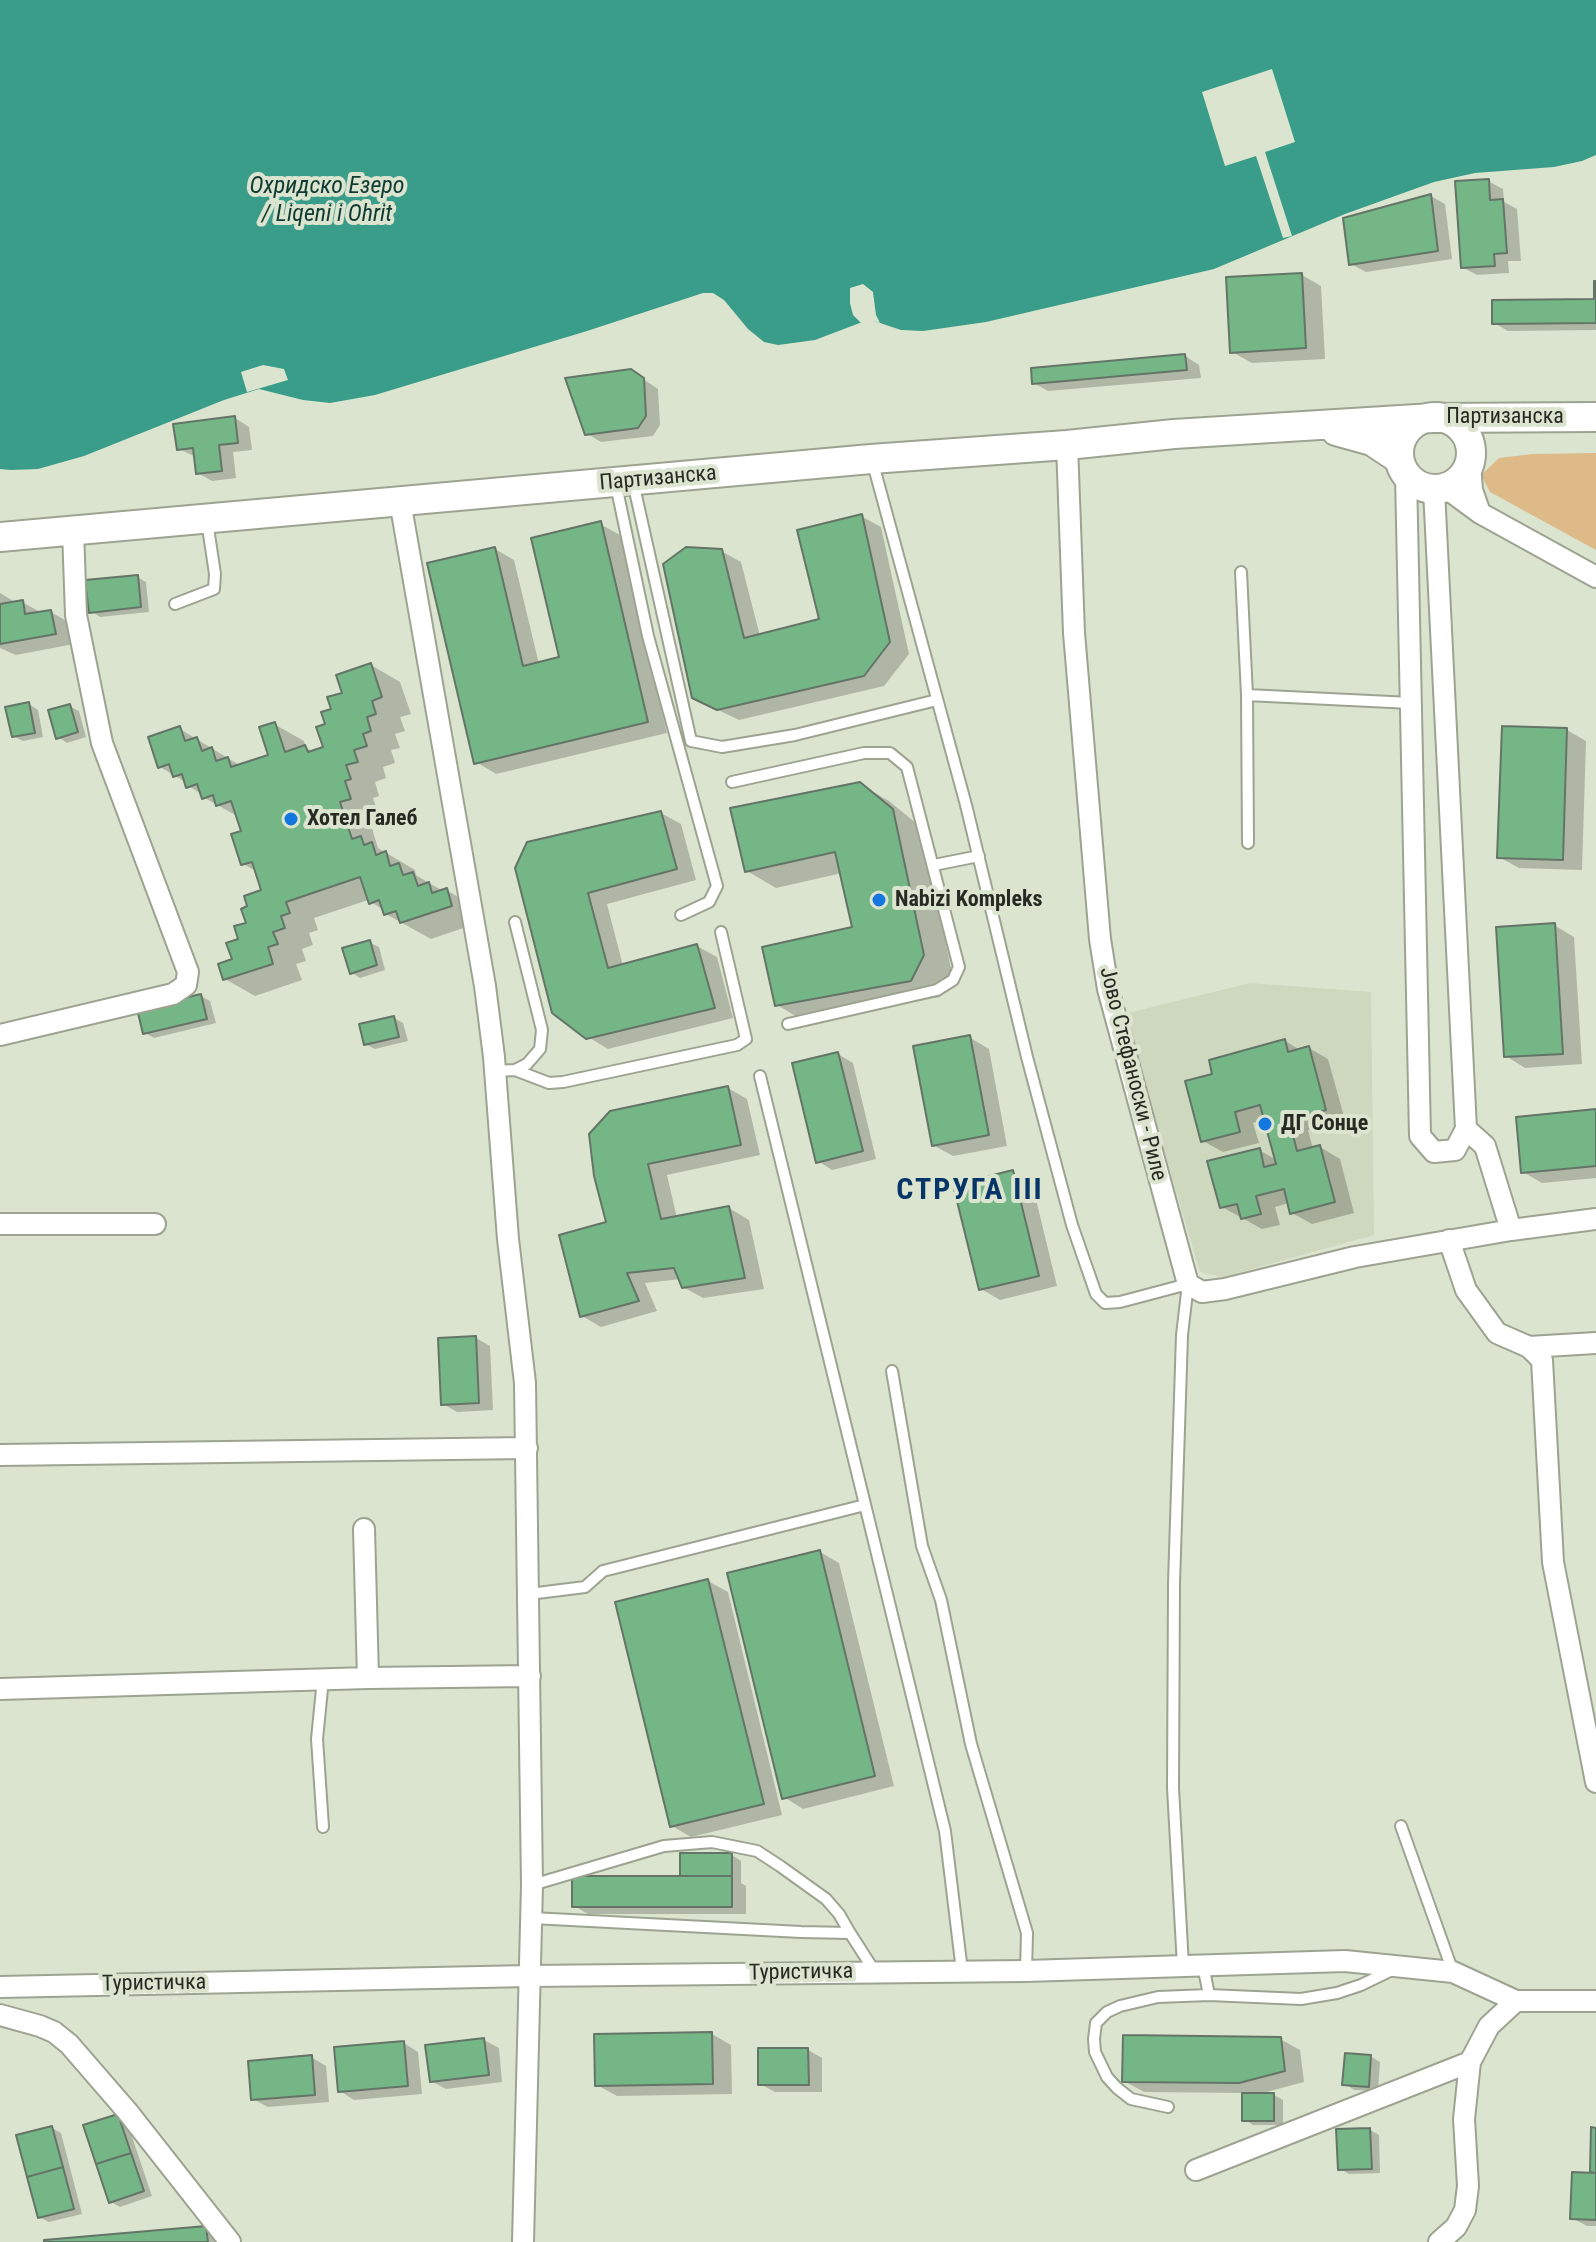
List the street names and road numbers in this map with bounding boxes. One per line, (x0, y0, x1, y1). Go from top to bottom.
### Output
street label: Партизанска (1446, 404, 1564, 430)
street label: Партизанска (598, 461, 718, 497)
street label: Јово Стефаноски - Риле (1093, 964, 1171, 1184)
street label: Туристичка (749, 1959, 853, 1987)
street label: Туристичка (102, 1970, 206, 1998)

